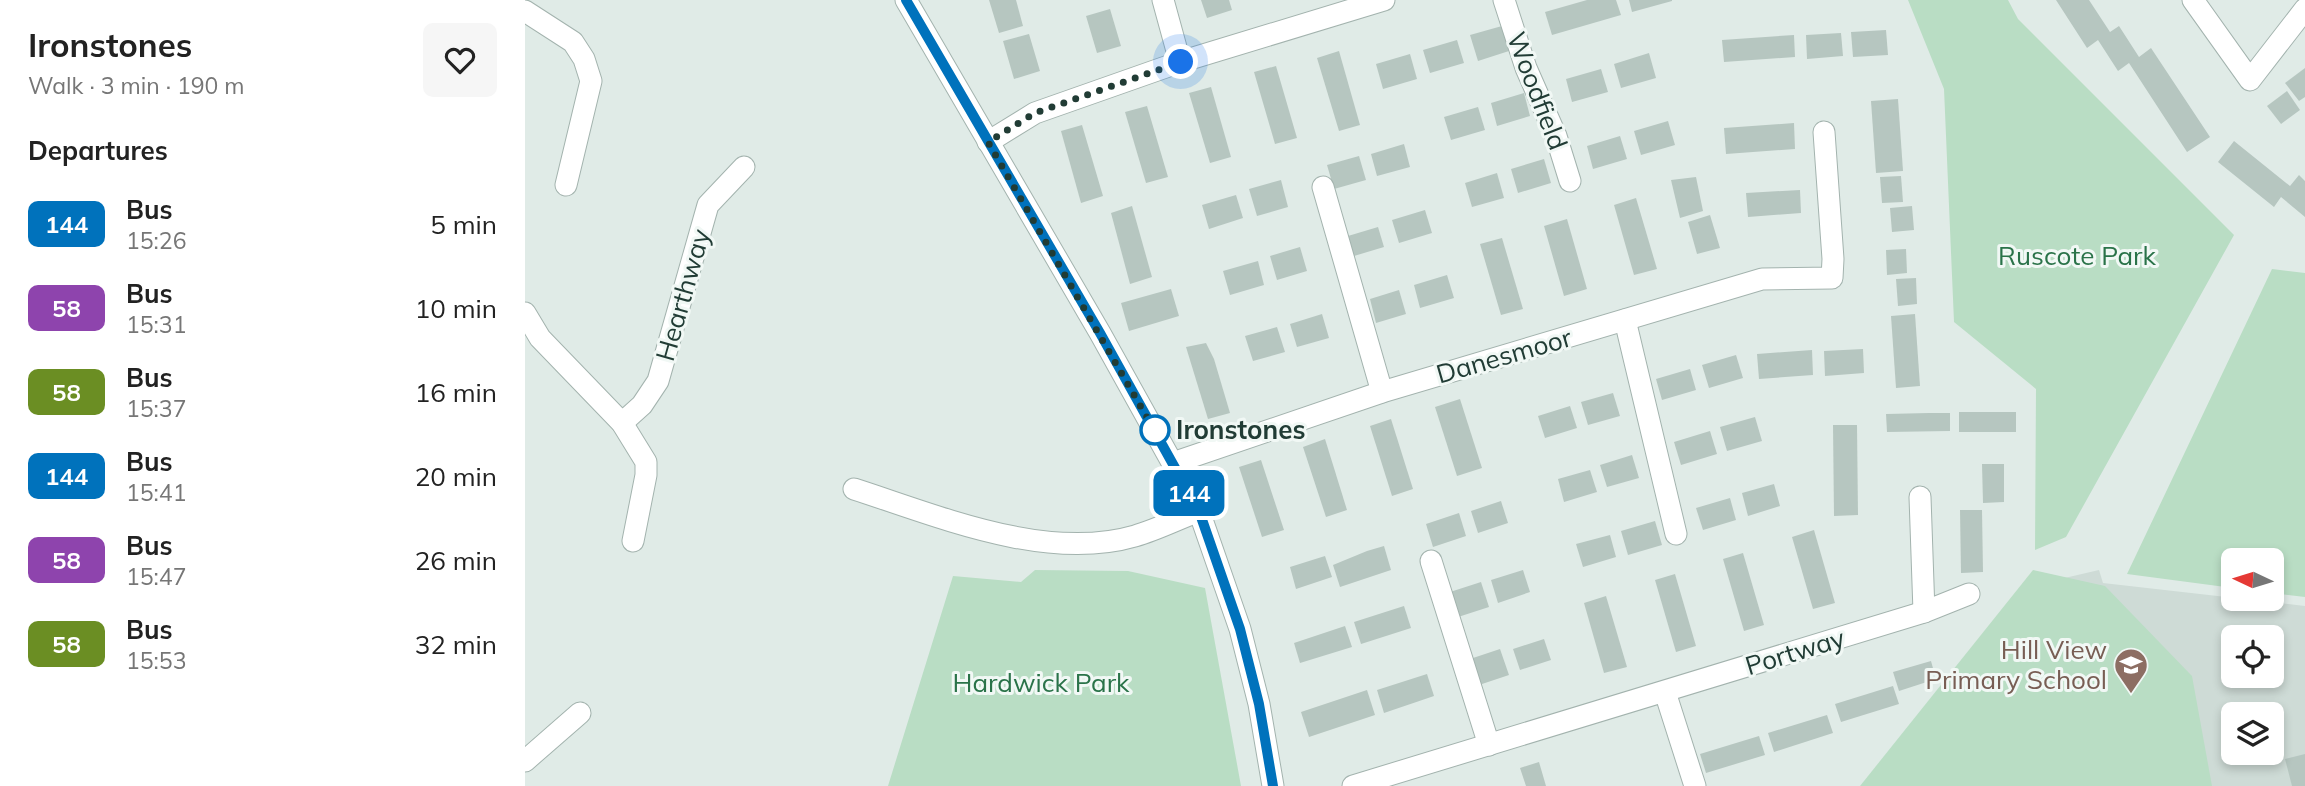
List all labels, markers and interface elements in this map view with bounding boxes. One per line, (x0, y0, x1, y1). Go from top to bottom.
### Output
button: heart (423, 23, 497, 97)
text: Ironstones (28, 24, 192, 65)
street label: Woodfield (1500, 27, 1575, 154)
your location (1163, 44, 1198, 79)
text: Walk · 3 min · 190 m (28, 71, 245, 100)
text: Departures (28, 134, 168, 167)
text: Bus (126, 193, 172, 226)
text: 5 min (430, 208, 497, 241)
text: 144 (45, 209, 88, 239)
street label: Hearthway (648, 225, 717, 365)
text: 15:26 (126, 226, 186, 255)
park label: Ruscote Park (1998, 239, 2157, 272)
text: Bus (126, 277, 172, 310)
text: 10 min (415, 292, 497, 325)
text: 58 (52, 293, 81, 323)
text: 15:31 (126, 310, 186, 339)
street label: Danesmoor (1432, 320, 1576, 391)
text: Bus (126, 361, 172, 394)
text: 16 min (415, 376, 497, 409)
text: 58 (52, 377, 81, 407)
text: 15:37 (126, 394, 186, 423)
place label: Ironstones (1176, 413, 1305, 446)
marker: Ironstones (1140, 415, 1170, 445)
text: Bus (126, 445, 172, 478)
text: 20 min (415, 460, 497, 493)
text: 144 (45, 461, 88, 491)
line badge: 144 (1149, 470, 1229, 516)
text: 15:41 (126, 478, 186, 507)
text: 144 (1167, 478, 1211, 508)
text: Bus (126, 529, 172, 562)
text: 26 min (415, 544, 497, 577)
text: 58 (52, 545, 81, 575)
north arrow (2221, 548, 2284, 611)
map controls (2221, 548, 2284, 765)
text: 15:47 (126, 562, 186, 591)
text: Bus (126, 613, 172, 646)
street label: Portway (1741, 621, 1849, 682)
button: locate (2221, 625, 2284, 688)
text: 32 min (415, 628, 497, 661)
text: 58 (52, 629, 81, 659)
place label: Hill View Primary School (1925, 633, 2107, 696)
text: 15:53 (126, 646, 186, 675)
school or university icon: Hill View Primary School (2112, 646, 2150, 695)
park label: Hardwick Park (953, 666, 1130, 699)
button: layers (2221, 702, 2284, 765)

